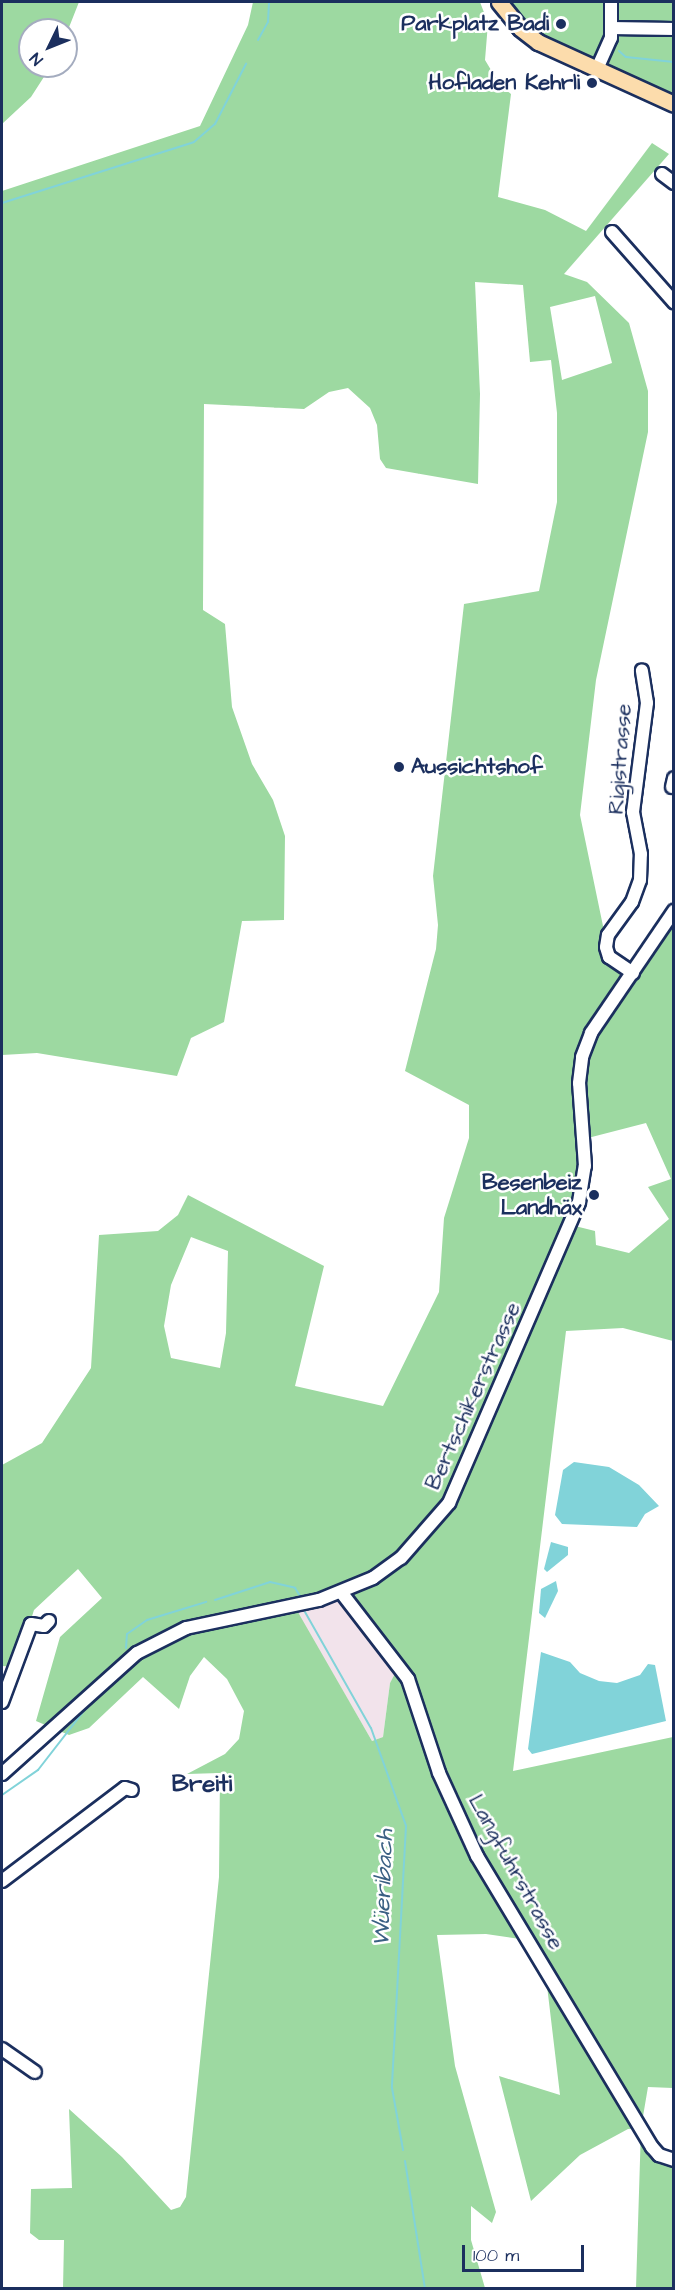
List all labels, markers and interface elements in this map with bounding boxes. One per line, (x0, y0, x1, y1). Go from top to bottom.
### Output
place label: Parkplatz Badi (401, 11, 549, 37)
marker: Parkplatz Badi (554, 17, 568, 31)
north arrow (18, 18, 78, 78)
text: N (25, 48, 48, 70)
place label: Hofladen Kehrli (429, 70, 580, 96)
marker: Hofladen Kehrli (585, 76, 599, 90)
street label: Rigistrasse (603, 703, 637, 815)
place label: Aussichtshof (411, 754, 543, 780)
marker: Aussichtshof (392, 760, 406, 774)
place label: Besenbeiz Landhäx (482, 1169, 582, 1220)
marker: Besenbeiz Landhäx (587, 1188, 601, 1202)
street label: Bertschikerstrasse (420, 1298, 526, 1494)
district label: Breiti (172, 1771, 232, 1799)
street label: Langfuhrstrasse (462, 1790, 570, 1954)
water label: Wüeribach (368, 1829, 400, 1947)
scale bar (465, 2233, 586, 2271)
text: 100 m (473, 2243, 519, 2268)

